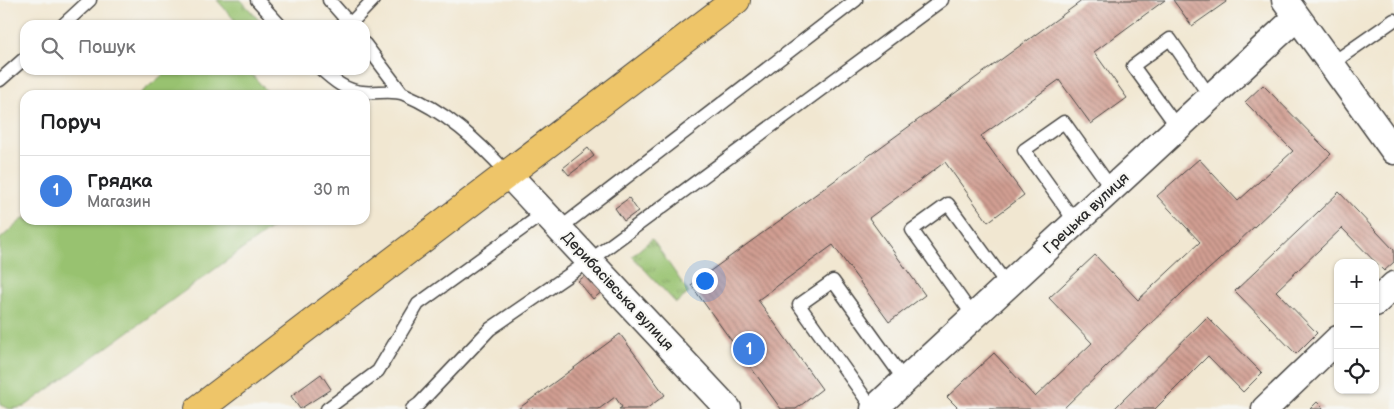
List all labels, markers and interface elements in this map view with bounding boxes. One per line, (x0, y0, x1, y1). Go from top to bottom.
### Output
search box (20, 20, 370, 75)
icon: search (38, 34, 66, 62)
text: Пошук (78, 36, 136, 59)
text: Поруч (40, 110, 101, 135)
street label: Грецька вулиця (1039, 169, 1133, 258)
text: Грядка (87, 170, 152, 193)
text: 1 (53, 181, 59, 200)
text: 30 m (313, 181, 350, 200)
text: Магазин (87, 193, 151, 212)
street label: Дерибасівська вулиця (557, 228, 678, 355)
map controls (1334, 259, 1379, 394)
button: + (1334, 259, 1379, 304)
your location (692, 268, 718, 294)
button: − (1334, 304, 1379, 349)
pin: 1 (733, 330, 765, 368)
button: locate (1334, 349, 1379, 394)

